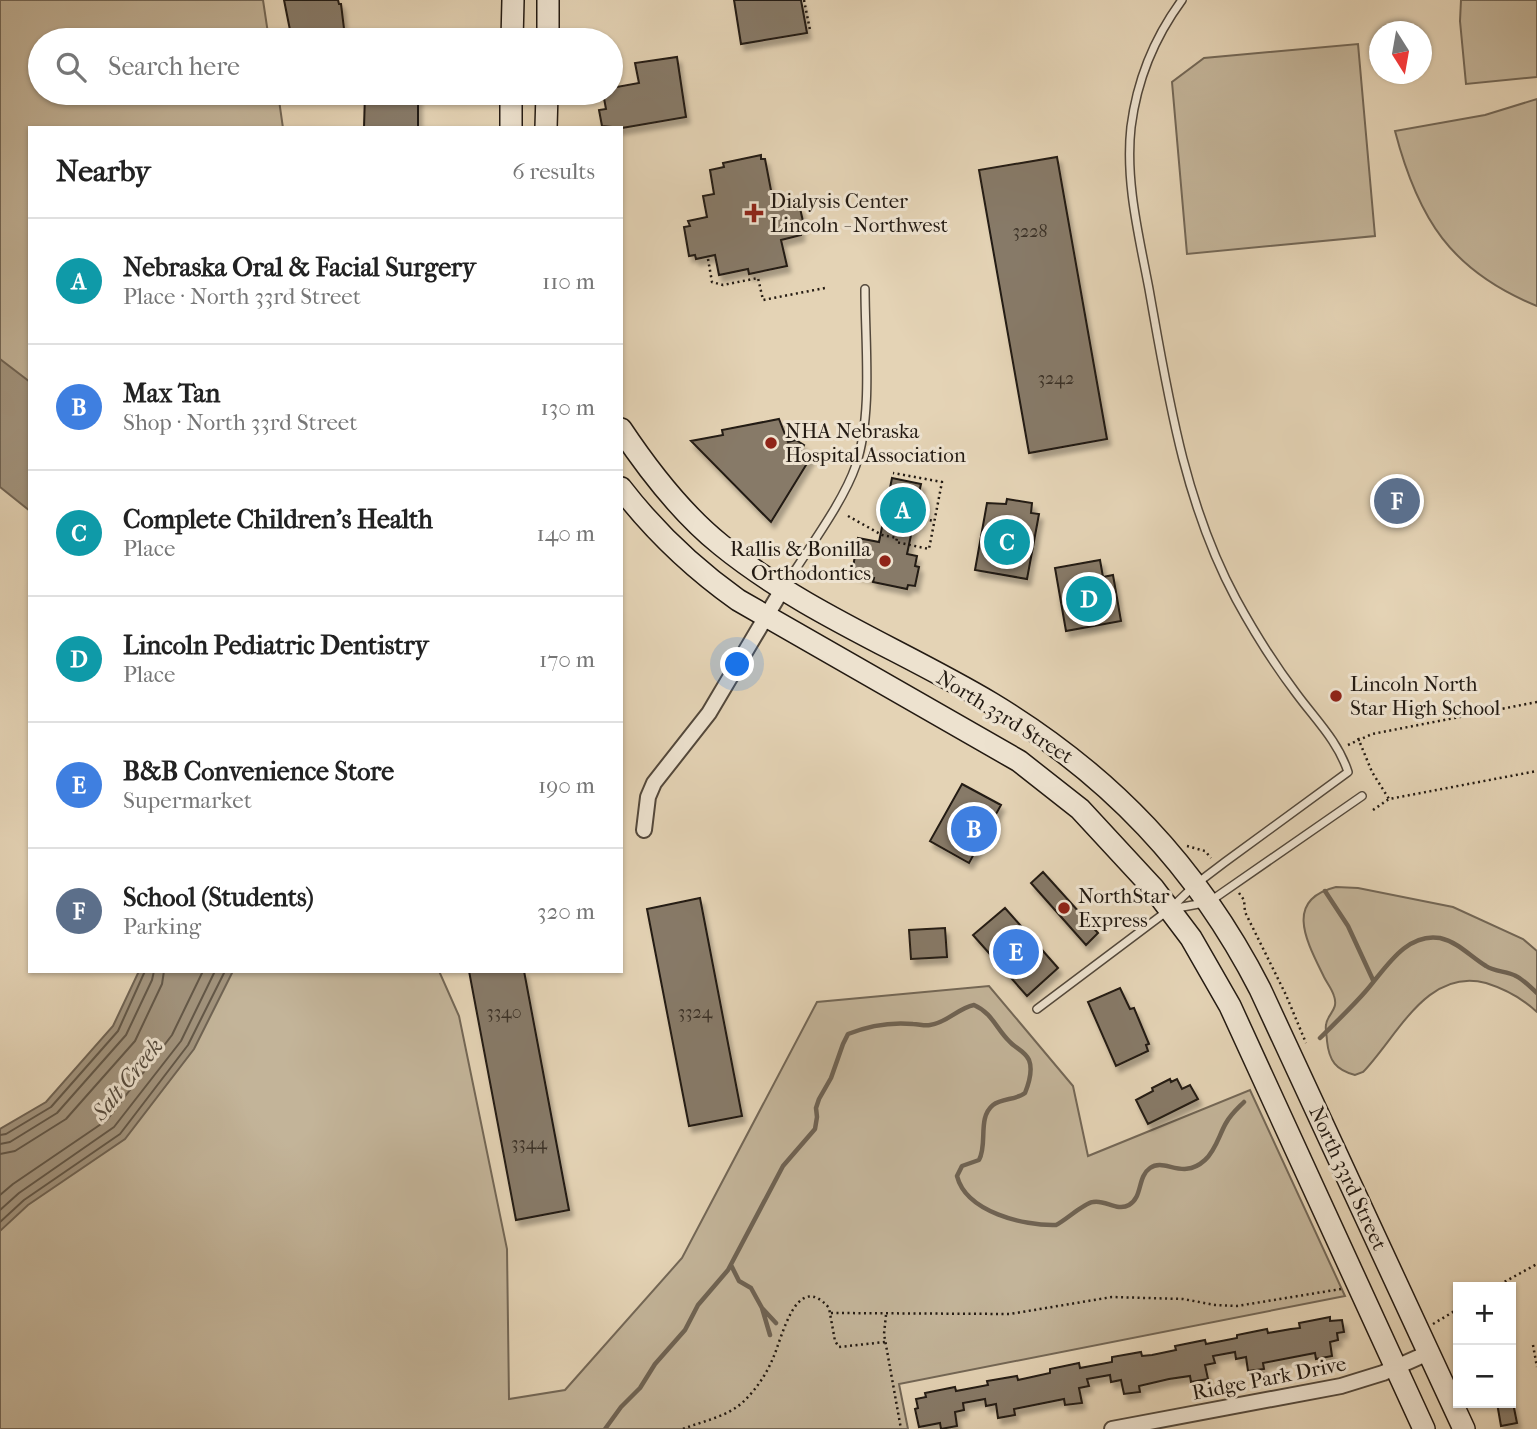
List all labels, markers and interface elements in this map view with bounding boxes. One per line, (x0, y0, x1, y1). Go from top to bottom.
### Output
north arrow (1369, 21, 1432, 84)
search box (28, 28, 623, 105)
icon: search (52, 48, 90, 86)
text: Search here (108, 51, 240, 82)
text: Nearby (56, 154, 151, 189)
text: 6 results (512, 158, 595, 185)
place label: Dialysis Center Lincoln - Northwest (770, 189, 948, 237)
marker: Dialysis Center Lincoln - Northwest (744, 203, 764, 223)
house number: 3228 (1013, 221, 1047, 242)
text: Nebraska Oral & Facial Surgery (123, 252, 476, 283)
text: A (72, 268, 86, 295)
text: 110 m (542, 268, 595, 295)
text: Place · North 33rd Street (123, 283, 361, 310)
house number: 3242 (1038, 368, 1074, 389)
text: Max Tan (123, 378, 220, 409)
text: B (72, 394, 86, 421)
text: 130 m (541, 394, 595, 421)
text: Shop · North 33rd Street (123, 409, 357, 436)
place label: NHA Nebraska Hospital Association (785, 419, 966, 467)
marker: NHA Nebraska Hospital Association (763, 435, 779, 451)
pin: F (1374, 475, 1420, 527)
pin: A (880, 484, 926, 536)
text: Complete Children's Health (123, 504, 433, 535)
pin: C (984, 516, 1030, 568)
text: C (71, 520, 87, 547)
text: 140 m (536, 520, 595, 547)
text: Place (123, 535, 175, 562)
place label: Rallis & Bonilla Orthodontics (730, 537, 871, 585)
marker: Rallis & Bonilla Orthodontics (877, 553, 893, 569)
pin: D (1066, 573, 1112, 625)
text: Lincoln Pediatric Dentistry (123, 630, 429, 661)
text: D (70, 646, 88, 673)
text: 170 m (539, 646, 595, 673)
your location (720, 647, 754, 681)
text: Place (123, 661, 175, 688)
street label: North 33rd Street (932, 665, 1078, 769)
place label: Lincoln North Star High School (1350, 672, 1501, 720)
marker: Lincoln North Star High School (1328, 688, 1344, 704)
text: B&B Convenience Store (123, 756, 394, 787)
text: E (72, 772, 86, 799)
text: 190 m (538, 772, 595, 799)
text: Supermarket (123, 787, 252, 814)
pin: B (951, 803, 997, 855)
text: School (Students) (123, 882, 314, 913)
place label: NorthStar Express (1078, 884, 1169, 932)
text: F (73, 898, 85, 925)
text: 320 m (537, 898, 595, 925)
marker: NorthStar Express (1056, 900, 1072, 916)
text: Parking (123, 913, 201, 940)
pin: E (993, 926, 1039, 978)
house number: 3340 (486, 1002, 522, 1023)
house number: 3324 (678, 1002, 713, 1023)
water label: Salt Creek (86, 1033, 169, 1127)
street label: North 33rd Street (1304, 1102, 1392, 1254)
house number: 3344 (511, 1133, 547, 1154)
map controls (1453, 1282, 1516, 1408)
button: + (1453, 1282, 1516, 1345)
button: − (1453, 1345, 1516, 1408)
street label: Ridge Park Drive (1190, 1351, 1348, 1405)

